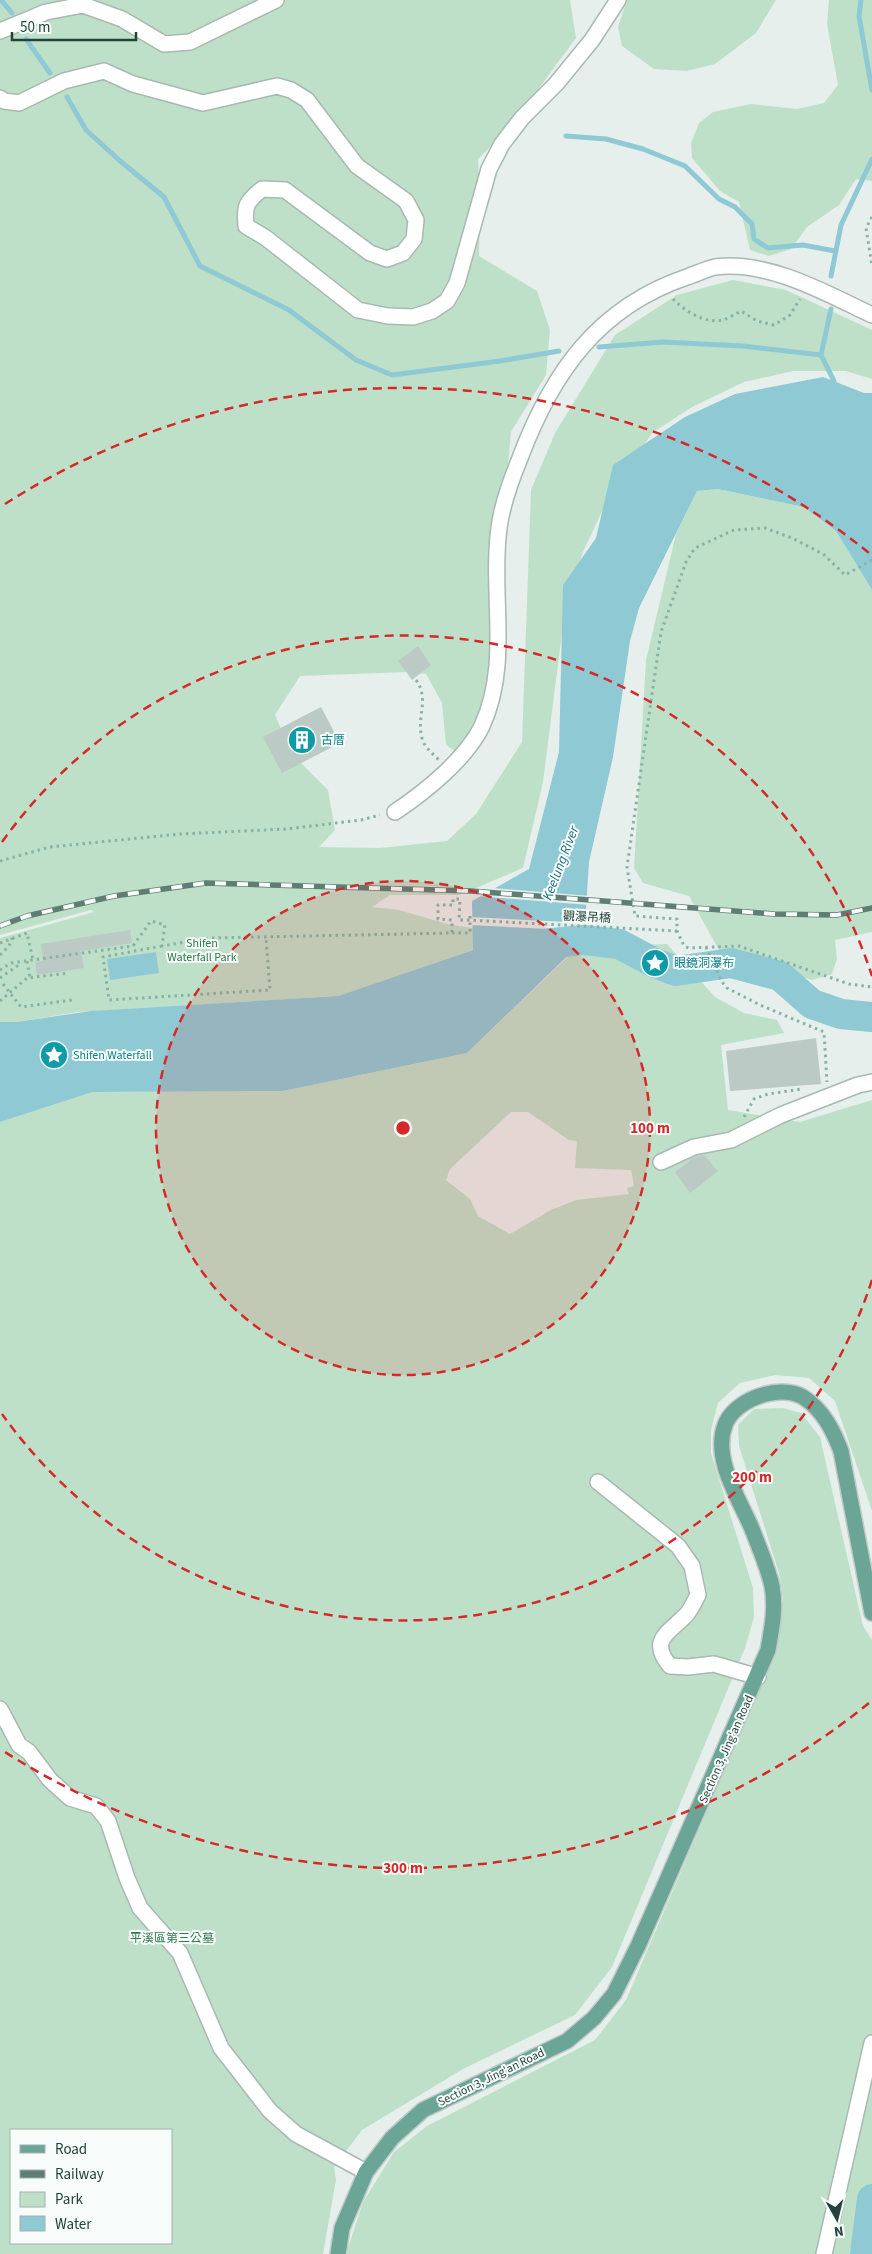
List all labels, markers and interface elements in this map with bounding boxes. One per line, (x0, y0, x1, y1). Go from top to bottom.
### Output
scale bar (12, 10, 136, 42)
text: 50 m (20, 17, 50, 38)
building icon: 古厝 (287, 725, 317, 755)
place label: 古厝 (321, 732, 345, 749)
water label: Keelung River (538, 822, 585, 903)
street label: 觀瀑吊橋 (563, 908, 611, 927)
park label: Shifen Waterfall Park (167, 935, 237, 966)
place icon: 眼鏡洞瀑布 (640, 948, 670, 978)
place label: 眼鏡洞瀑布 (674, 955, 734, 972)
place icon: Shifen Waterfall (39, 1040, 69, 1070)
place label: Shifen Waterfall (73, 1047, 152, 1064)
text: 100 m (630, 1118, 670, 1139)
centre of rings (394, 1119, 412, 1137)
text: 200 m (732, 1467, 772, 1488)
street label: Section 3, Jing'an Road (695, 1692, 758, 1806)
text: 300 m (383, 1858, 423, 1879)
park label: 平溪區第三公墓 (130, 1930, 214, 1947)
street label: Section 3, Jing'an Road (435, 2044, 547, 2111)
legend (10, 2129, 172, 2244)
text: Road (55, 2139, 87, 2160)
text: Railway (55, 2164, 104, 2185)
text: Park (55, 2189, 84, 2210)
north arrow (812, 2194, 862, 2244)
text: Water (55, 2214, 92, 2235)
text: N (833, 2220, 845, 2241)

